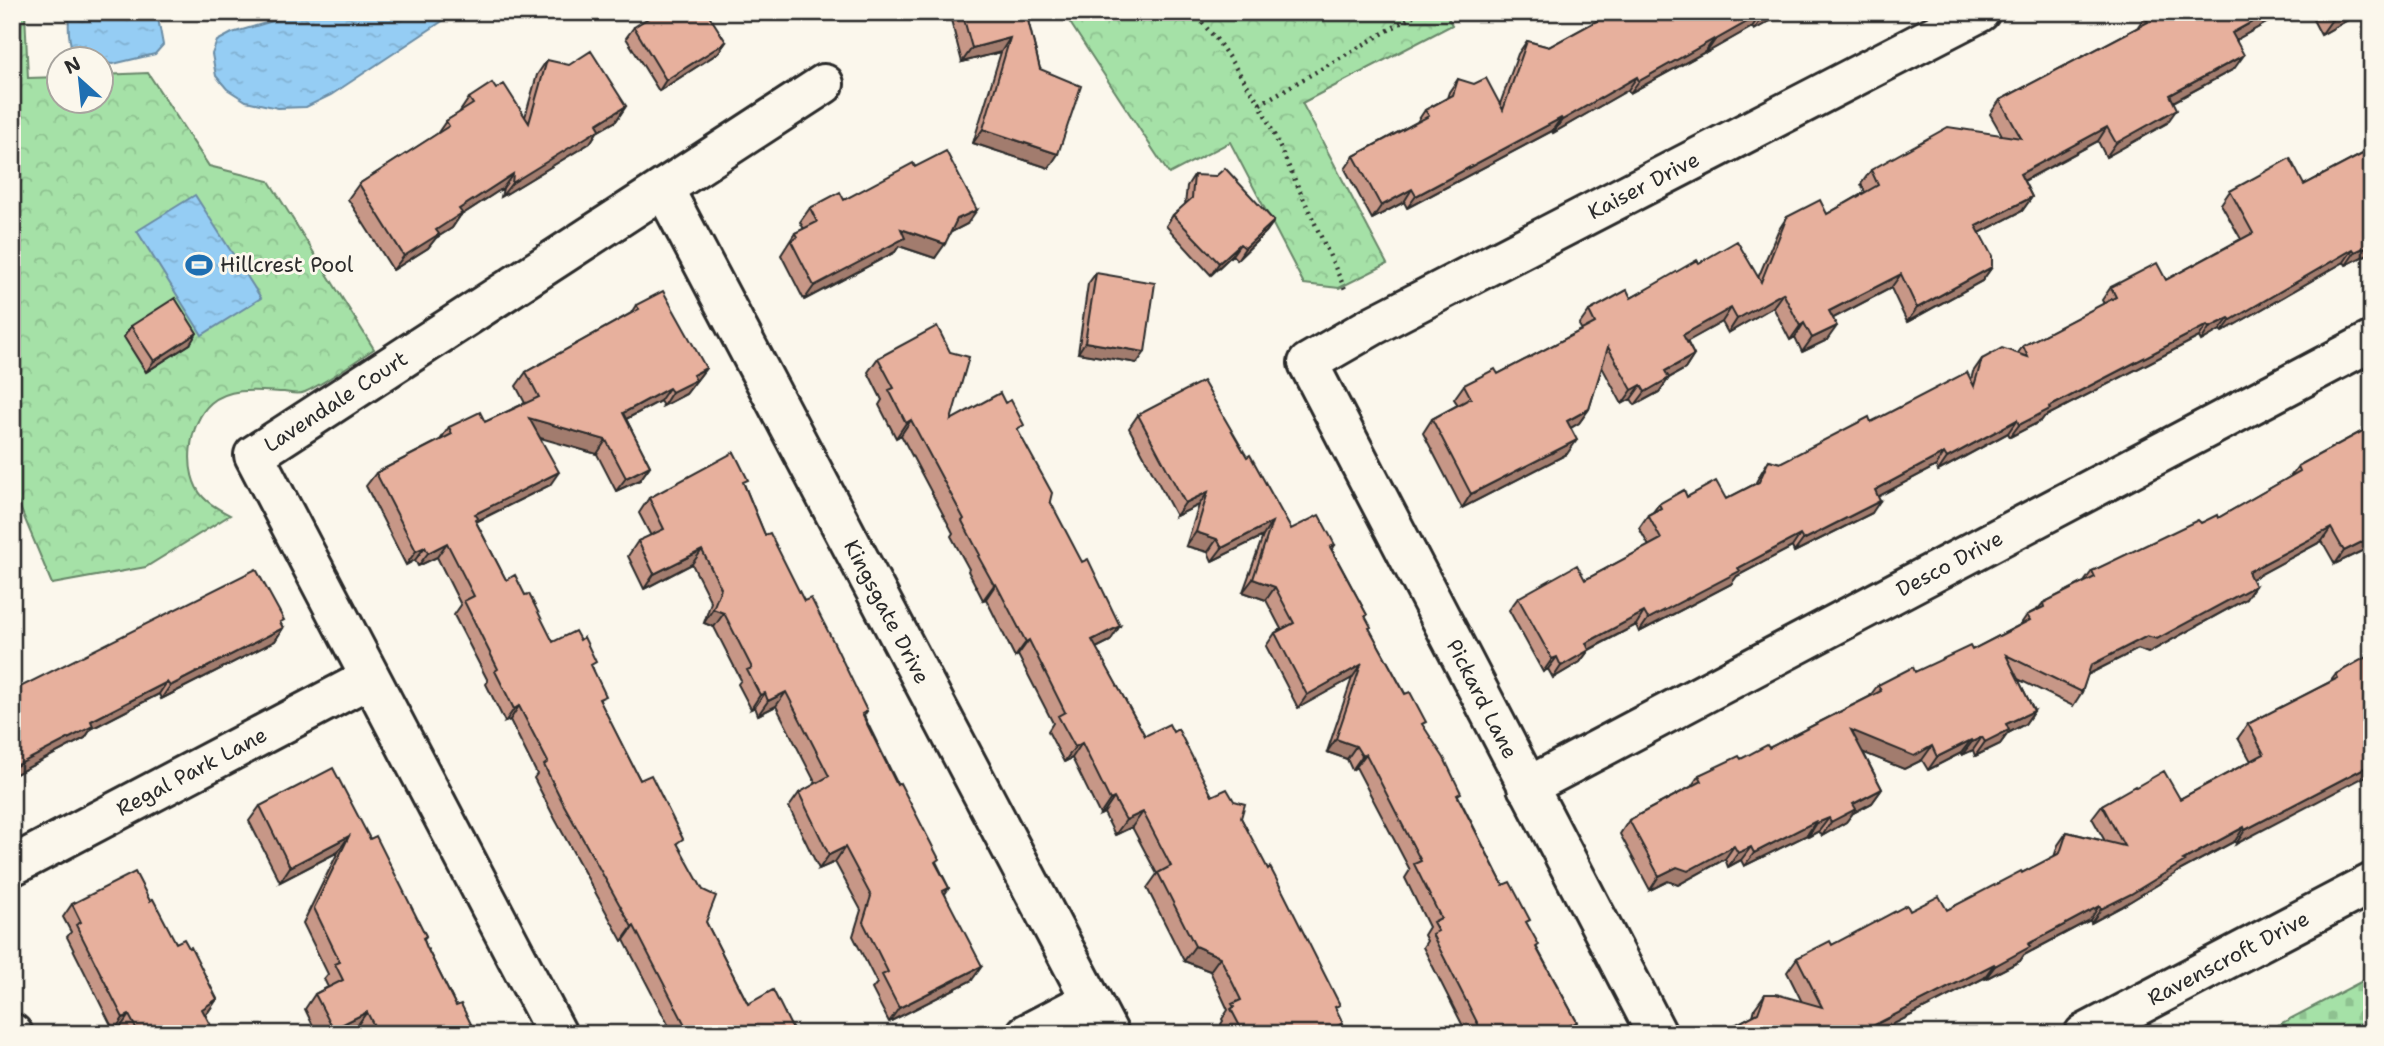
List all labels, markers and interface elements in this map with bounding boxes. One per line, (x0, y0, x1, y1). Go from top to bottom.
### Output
north arrow (46, 46, 116, 116)
text: N (60, 51, 85, 80)
street label: Kaiser Drive (1583, 145, 1704, 226)
sports icon: Hillcrest Pool (184, 250, 214, 280)
place label: Hillcrest Pool (220, 251, 354, 279)
street label: Lavendale Court (258, 345, 413, 459)
street label: Desco Drive (1892, 524, 2008, 604)
street label: Kingsgate Drive (837, 535, 936, 689)
street label: Pickard Lane (1440, 634, 1524, 764)
street label: Regal Park Lane (112, 721, 272, 823)
street label: Ravenscroft Drive (2143, 904, 2314, 1012)

